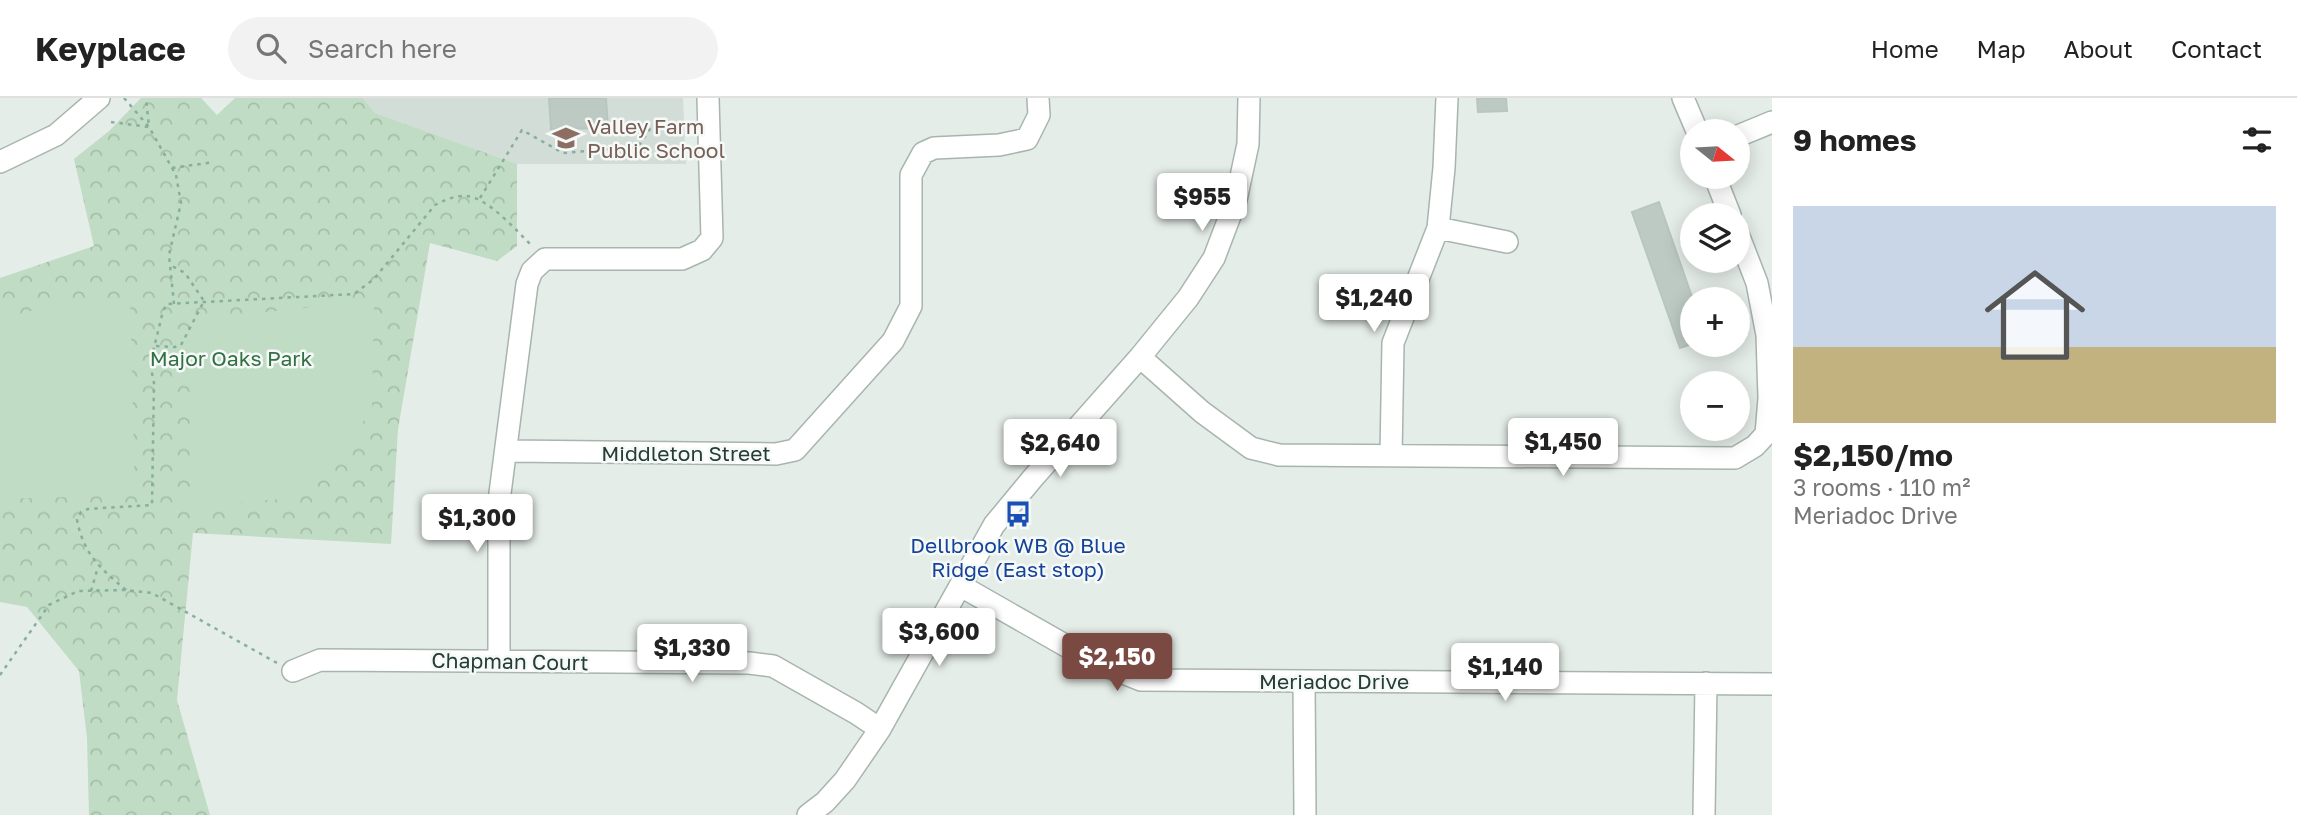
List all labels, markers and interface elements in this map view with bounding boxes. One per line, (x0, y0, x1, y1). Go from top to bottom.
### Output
search box (228, 17, 718, 80)
text: Keyplace (35, 29, 186, 68)
icon: search (252, 29, 290, 67)
text: Search here (308, 33, 457, 64)
text: Home (1871, 34, 1939, 63)
text: Map (1977, 34, 2026, 63)
text: About (2064, 34, 2133, 63)
text: Contact (2171, 34, 2262, 63)
place label: Valley Farm Public School (587, 113, 725, 163)
north arrow (1680, 119, 1750, 189)
map controls (1680, 119, 1750, 441)
icon: filters (2238, 121, 2276, 159)
text: 9 homes (1793, 122, 1916, 158)
school or university icon: Valley Farm Public School (551, 123, 581, 153)
pin: $955 (1161, 174, 1243, 233)
text: $955 (1173, 182, 1231, 210)
button: layers (1680, 203, 1750, 273)
icon: home (1972, 252, 2098, 378)
pin: $1,240 (1317, 274, 1431, 334)
text: $1,240 (1335, 283, 1413, 311)
button: + (1680, 287, 1750, 357)
park label: Major Oaks Park (150, 345, 312, 371)
button: − (1680, 371, 1750, 441)
pin: $1,450 (1506, 418, 1620, 478)
pin: $2,640 (1003, 420, 1117, 479)
text: $1,450 (1524, 427, 1602, 455)
text: $2,640 (1020, 428, 1100, 456)
text: $2,150/mo (1793, 437, 1953, 473)
street label: Middleton Street (601, 440, 771, 466)
text: 3 rooms · 110 m² (1793, 473, 1970, 501)
pin: $1,300 (420, 494, 534, 554)
bus stop icon: Dellbrook WB @ Blue Ridge (East stop) (1003, 499, 1033, 529)
text: Meriadoc Drive (1793, 501, 1957, 529)
text: $1,300 (438, 503, 516, 531)
place label: Dellbrook WB @ Blue Ridge (East stop) (910, 532, 1126, 582)
pin: $3,600 (882, 608, 996, 668)
text: $3,600 (898, 617, 980, 645)
pin: $1,330 (635, 624, 749, 684)
text: $1,330 (653, 633, 731, 661)
pin: $2,150 (1060, 634, 1174, 693)
text: $2,150 (1078, 642, 1156, 670)
pin: $1,140 (1448, 644, 1562, 703)
street label: Chapman Court (431, 647, 589, 675)
text: $1,140 (1467, 652, 1543, 680)
street label: Meriadoc Drive (1259, 668, 1409, 694)

